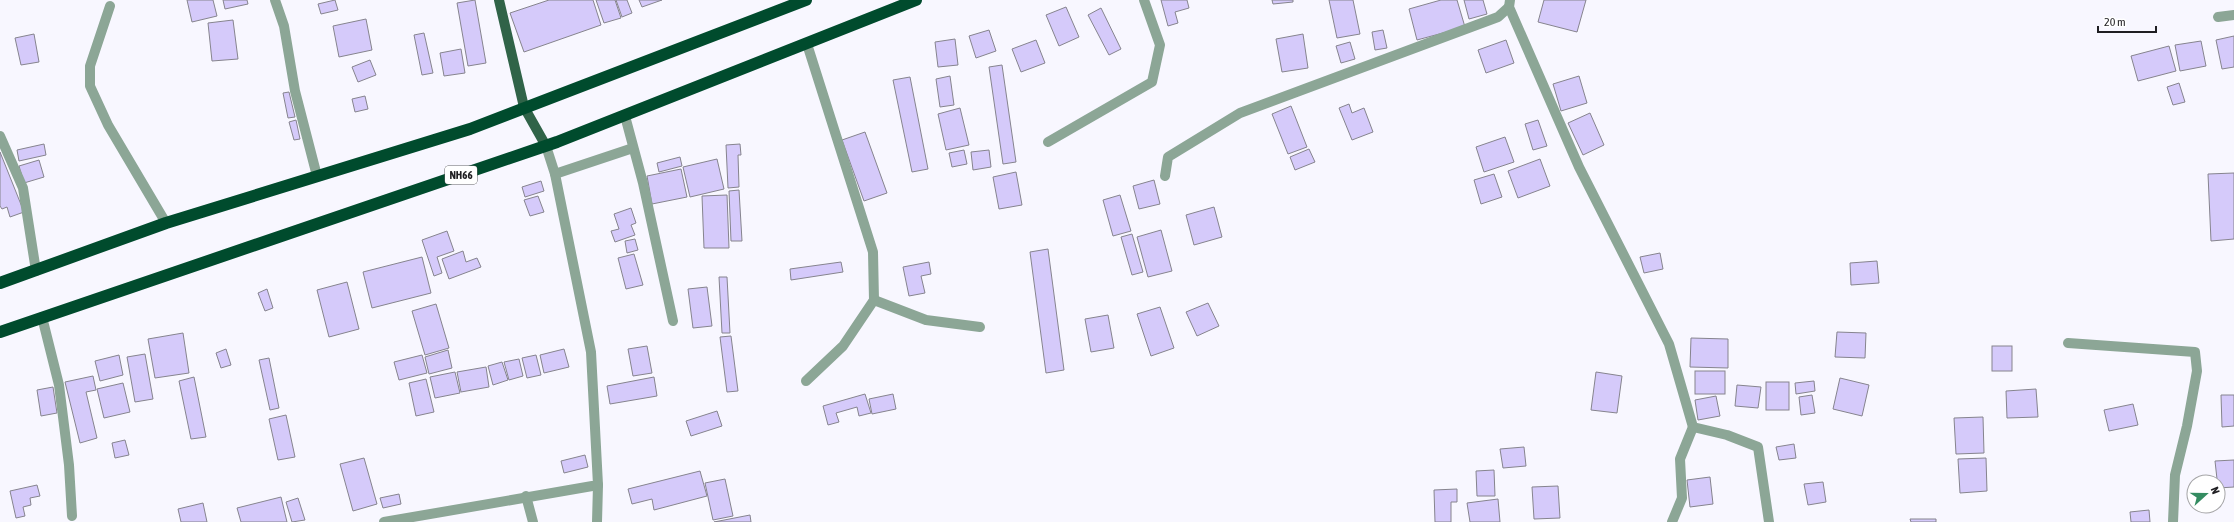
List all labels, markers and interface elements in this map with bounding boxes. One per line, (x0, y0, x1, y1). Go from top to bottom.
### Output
scale bar (2098, 8, 2156, 34)
text: 20 m (2104, 15, 2126, 29)
road number: NH66 (445, 166, 477, 184)
north arrow (2186, 474, 2226, 514)
text: N (2209, 485, 2222, 496)

